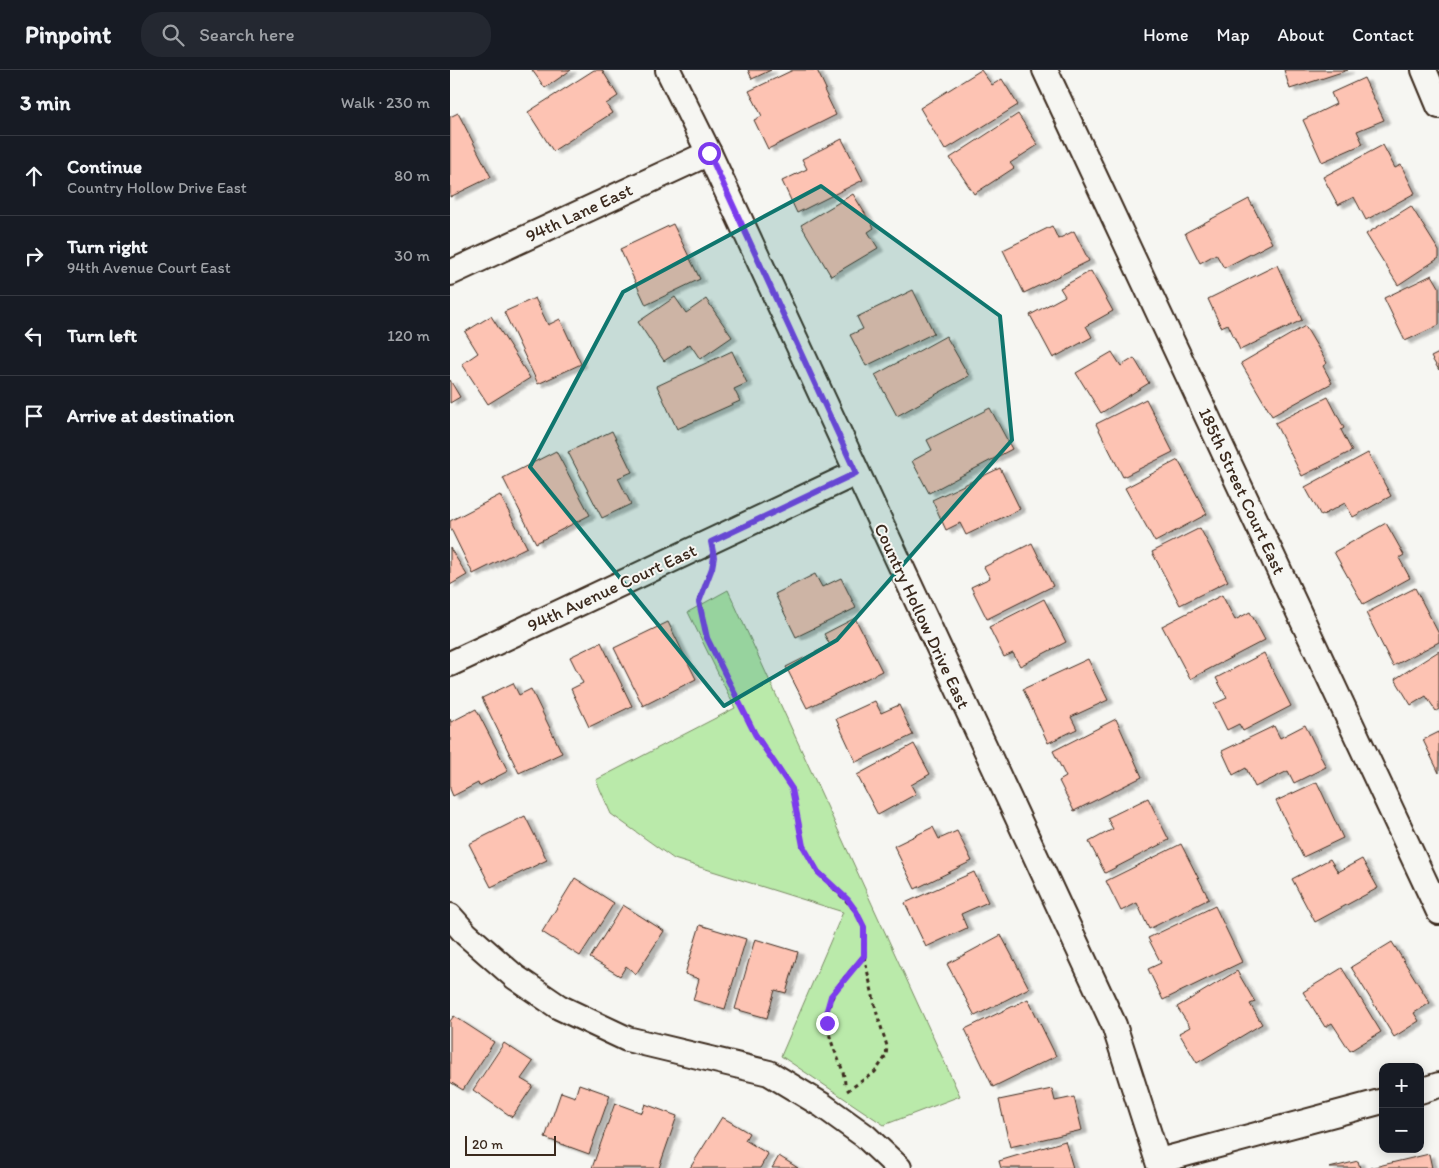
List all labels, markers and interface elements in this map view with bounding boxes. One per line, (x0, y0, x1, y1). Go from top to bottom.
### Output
search box (141, 12, 491, 57)
text: Pinpoint (25, 20, 111, 49)
icon: search (159, 21, 187, 49)
text: Search here (199, 23, 294, 46)
text: Home (1143, 24, 1189, 46)
text: Map (1217, 24, 1250, 46)
text: About (1278, 24, 1324, 46)
text: Contact (1352, 24, 1414, 46)
text: 3 min (20, 90, 70, 115)
text: Walk · 230 m (341, 93, 430, 112)
route start (698, 142, 721, 165)
text: Continue (67, 155, 142, 178)
icon: ahead (20, 162, 48, 190)
text: 80 m (394, 166, 430, 185)
text: Country Hollow Drive East (67, 178, 247, 197)
street label: 94th Lane East (522, 179, 636, 247)
text: Turn right (67, 235, 148, 258)
icon: right (20, 242, 48, 270)
text: 30 m (394, 246, 430, 265)
text: 94th Avenue Court East (67, 258, 231, 277)
icon: left (20, 322, 48, 350)
text: Turn left (67, 324, 137, 347)
text: 120 m (387, 326, 430, 345)
icon: arrive (20, 402, 48, 430)
text: Arrive at destination (67, 404, 234, 427)
street label: 185th Street Court East (1194, 404, 1290, 578)
street label: Country Hollow Drive East (869, 520, 975, 713)
street label: 94th Avenue Court East (524, 539, 700, 637)
route end (816, 1012, 839, 1035)
map controls (1379, 1063, 1424, 1153)
button: + (1379, 1063, 1424, 1108)
button: − (1379, 1108, 1424, 1153)
scale bar (465, 1133, 556, 1156)
text: 20 m (472, 1136, 503, 1153)

